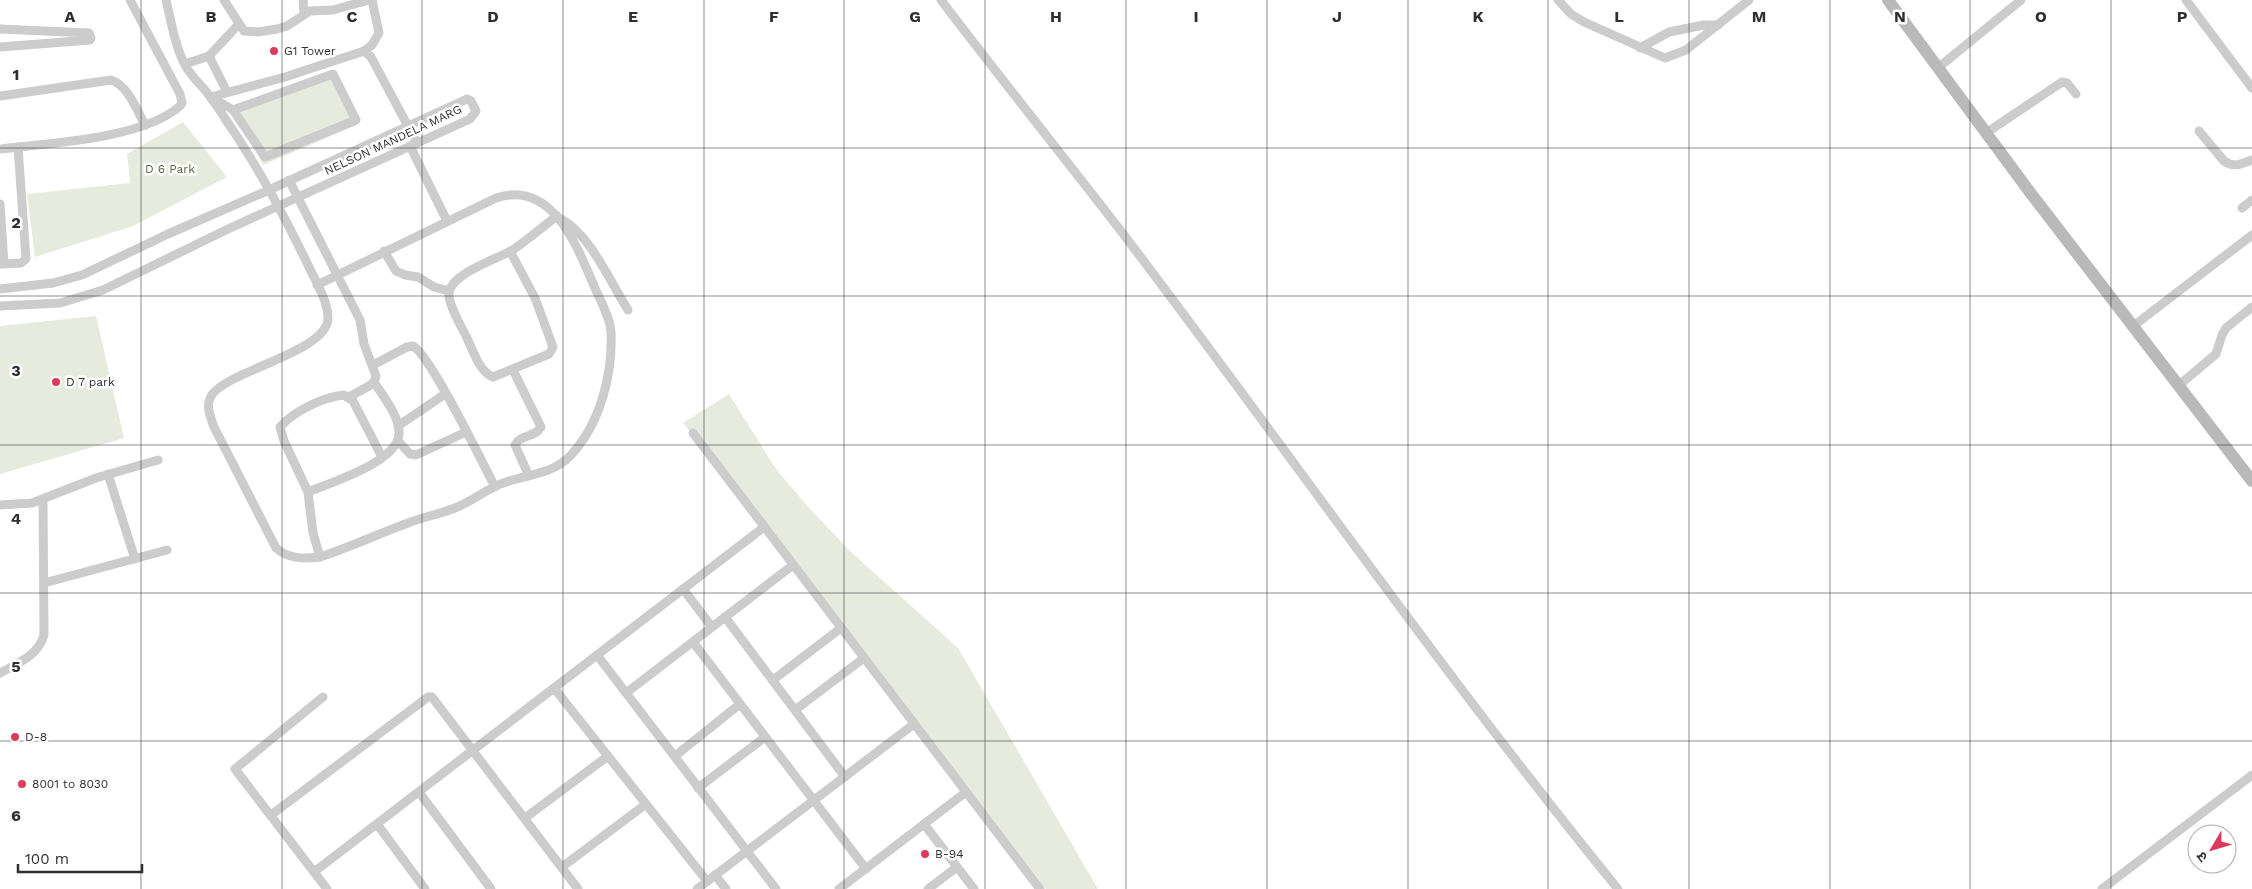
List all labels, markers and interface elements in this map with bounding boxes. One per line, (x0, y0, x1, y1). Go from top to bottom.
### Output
text: A (65, 7, 76, 26)
text: B (206, 7, 217, 26)
text: C (347, 7, 358, 26)
text: D (487, 7, 499, 26)
text: E (628, 7, 638, 26)
text: F (769, 7, 779, 26)
text: G (909, 7, 921, 26)
text: H (1050, 7, 1062, 26)
text: I (1193, 7, 1199, 26)
text: J (1332, 7, 1342, 26)
text: K (1472, 7, 1484, 26)
text: L (1614, 7, 1624, 26)
text: M (1752, 7, 1766, 26)
text: N (1894, 7, 1906, 26)
text: O (2035, 7, 2047, 26)
text: P (2177, 7, 2188, 26)
place label: G1 Tower (284, 44, 336, 58)
marker: G1 Tower (268, 45, 280, 57)
text: 1 (13, 65, 19, 84)
street label: NELSON MANDELA MARG (322, 102, 464, 178)
park label: D 6 Park (145, 162, 195, 176)
text: 2 (11, 213, 21, 232)
text: 3 (11, 361, 21, 380)
place label: D 7 park (66, 375, 115, 389)
marker: D 7 park (50, 376, 62, 388)
text: 4 (11, 509, 21, 528)
text: 5 (11, 657, 21, 676)
place label: D-8 (25, 730, 47, 744)
marker: D-8 (9, 731, 21, 743)
place label: 8001 to 8030 (32, 777, 108, 791)
marker: 8001 to 8030 (16, 778, 28, 790)
text: 6 (11, 806, 21, 825)
north arrow (2187, 824, 2237, 874)
scale bar (18, 842, 141, 874)
place label: B-94 (935, 847, 964, 861)
marker: B-94 (919, 848, 931, 860)
text: उ (2192, 848, 2211, 865)
text: 100 m (25, 850, 69, 868)

